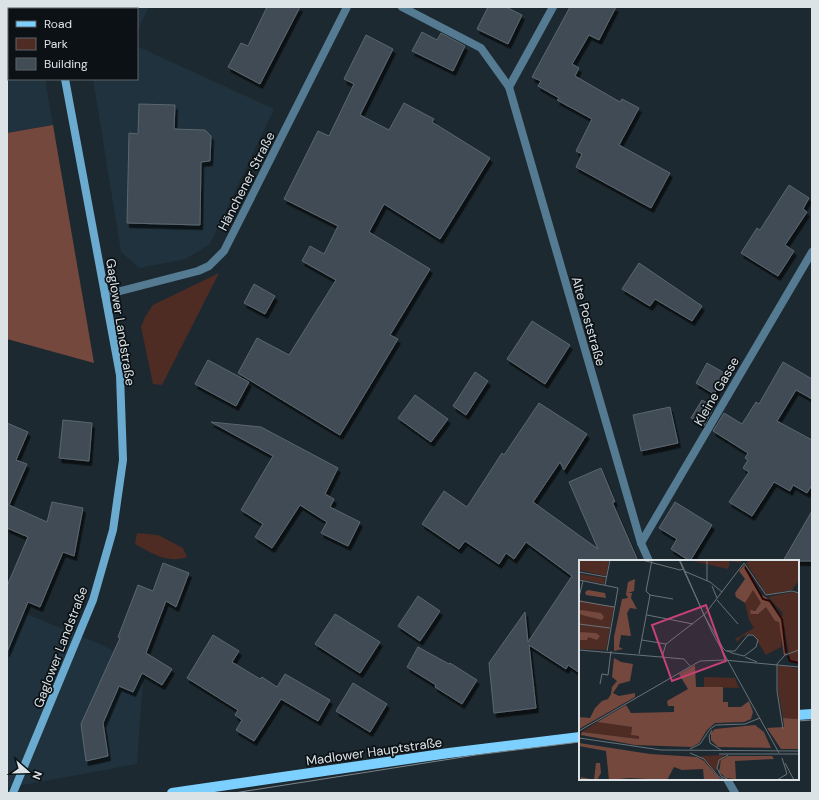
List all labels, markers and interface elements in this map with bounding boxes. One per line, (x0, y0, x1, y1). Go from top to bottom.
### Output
legend (8, 8, 138, 80)
text: Road (44, 16, 72, 32)
text: Park (44, 36, 68, 52)
text: Building (44, 56, 88, 72)
street label: Hänchener Straße (214, 129, 279, 234)
street label: Gaglower Landstraße (102, 257, 139, 387)
street label: Alte Poststraße (568, 274, 609, 368)
street label: Kleine Gasse (690, 354, 743, 429)
inset map (579, 560, 799, 780)
street label: Gaglower Landstraße (30, 584, 91, 710)
street label: Madlower Hauptstraße (305, 734, 443, 769)
north arrow (8, 752, 48, 792)
text: N (29, 769, 45, 782)

